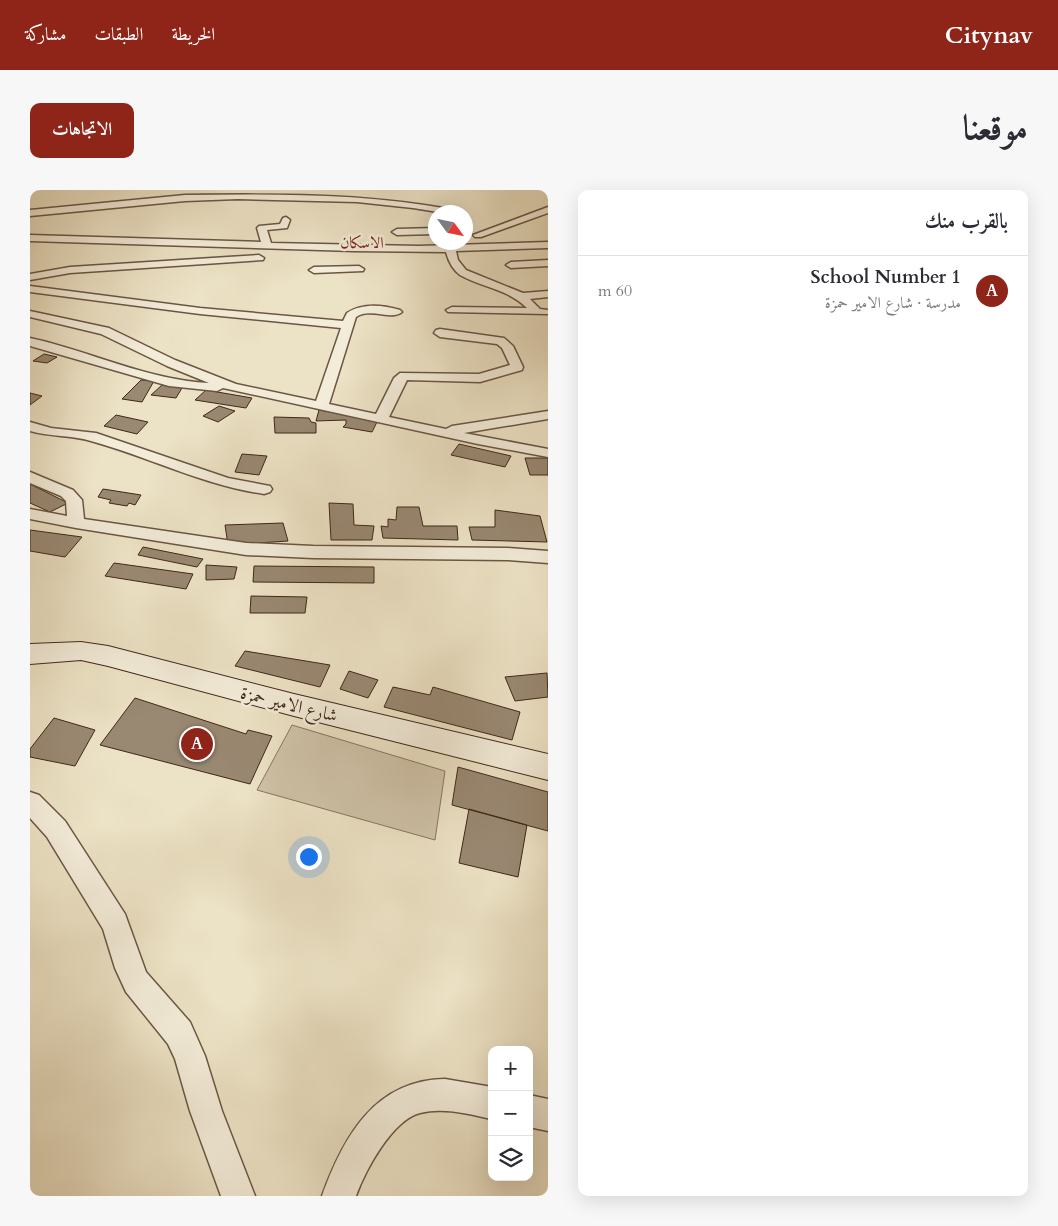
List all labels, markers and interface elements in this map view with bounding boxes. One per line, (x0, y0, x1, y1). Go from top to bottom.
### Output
text: Citynav (945, 19, 1033, 52)
text: مشاركة (25, 22, 66, 47)
text: الطبقات (94, 22, 143, 47)
text: الخريطة (171, 22, 215, 47)
button: الاتجاهات (30, 103, 134, 158)
text: موقعنا (963, 104, 1028, 152)
north arrow (428, 205, 473, 250)
text: بالقرب منك (925, 207, 1008, 236)
district label: الاسكان (340, 232, 384, 254)
text: School Number 1 (811, 264, 961, 290)
text: 60 m (598, 280, 632, 302)
text: A (986, 280, 998, 302)
text: مدرسة · شارع الامير حمزة (825, 292, 961, 314)
street label: شارع الامير حمزة (237, 680, 340, 731)
pin: A (181, 725, 213, 763)
your location (296, 844, 322, 870)
map controls (488, 1046, 533, 1181)
button: + (488, 1046, 533, 1091)
button: − (488, 1091, 533, 1136)
button: layers (488, 1136, 533, 1181)

